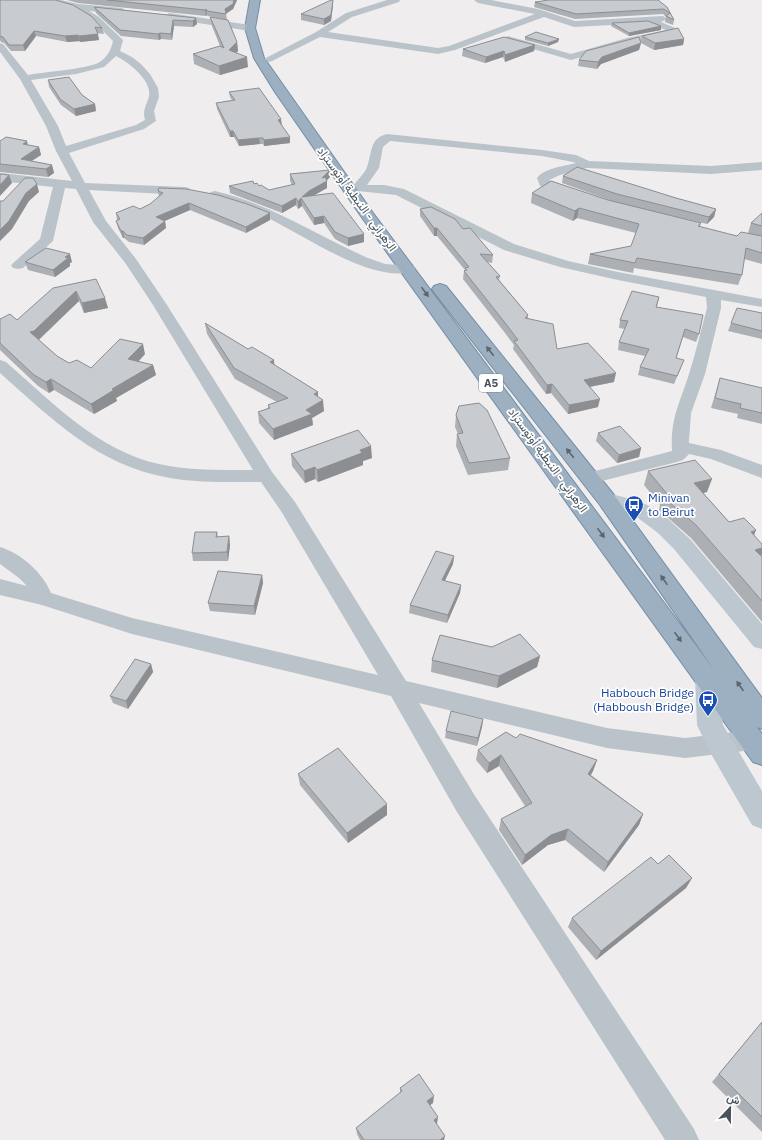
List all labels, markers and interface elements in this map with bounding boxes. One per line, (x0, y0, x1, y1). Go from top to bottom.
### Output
street label: الزهراني - النبطية أوتوستراد (312, 143, 400, 256)
one-way arrow (421, 287, 429, 298)
one-way arrow (485, 346, 494, 357)
road number: A5 (479, 374, 503, 392)
street label: الزهراني - النبطية أوتوستراد (503, 404, 591, 517)
one-way arrow (566, 448, 575, 459)
place label: Minivan to Beirut (648, 490, 695, 519)
bus stop icon: Minivan to Beirut (623, 494, 645, 522)
one-way arrow (597, 527, 605, 538)
one-way arrow (660, 575, 668, 585)
one-way arrow (674, 632, 682, 643)
one-way arrow (736, 681, 744, 691)
place label: Habbouch Bridge (Habboush Bridge) (593, 685, 694, 714)
bus stop icon: Habbouch Bridge (Habboush Bridge) (697, 689, 719, 717)
north arrow (710, 1088, 750, 1128)
text: ش (725, 1090, 742, 1108)

